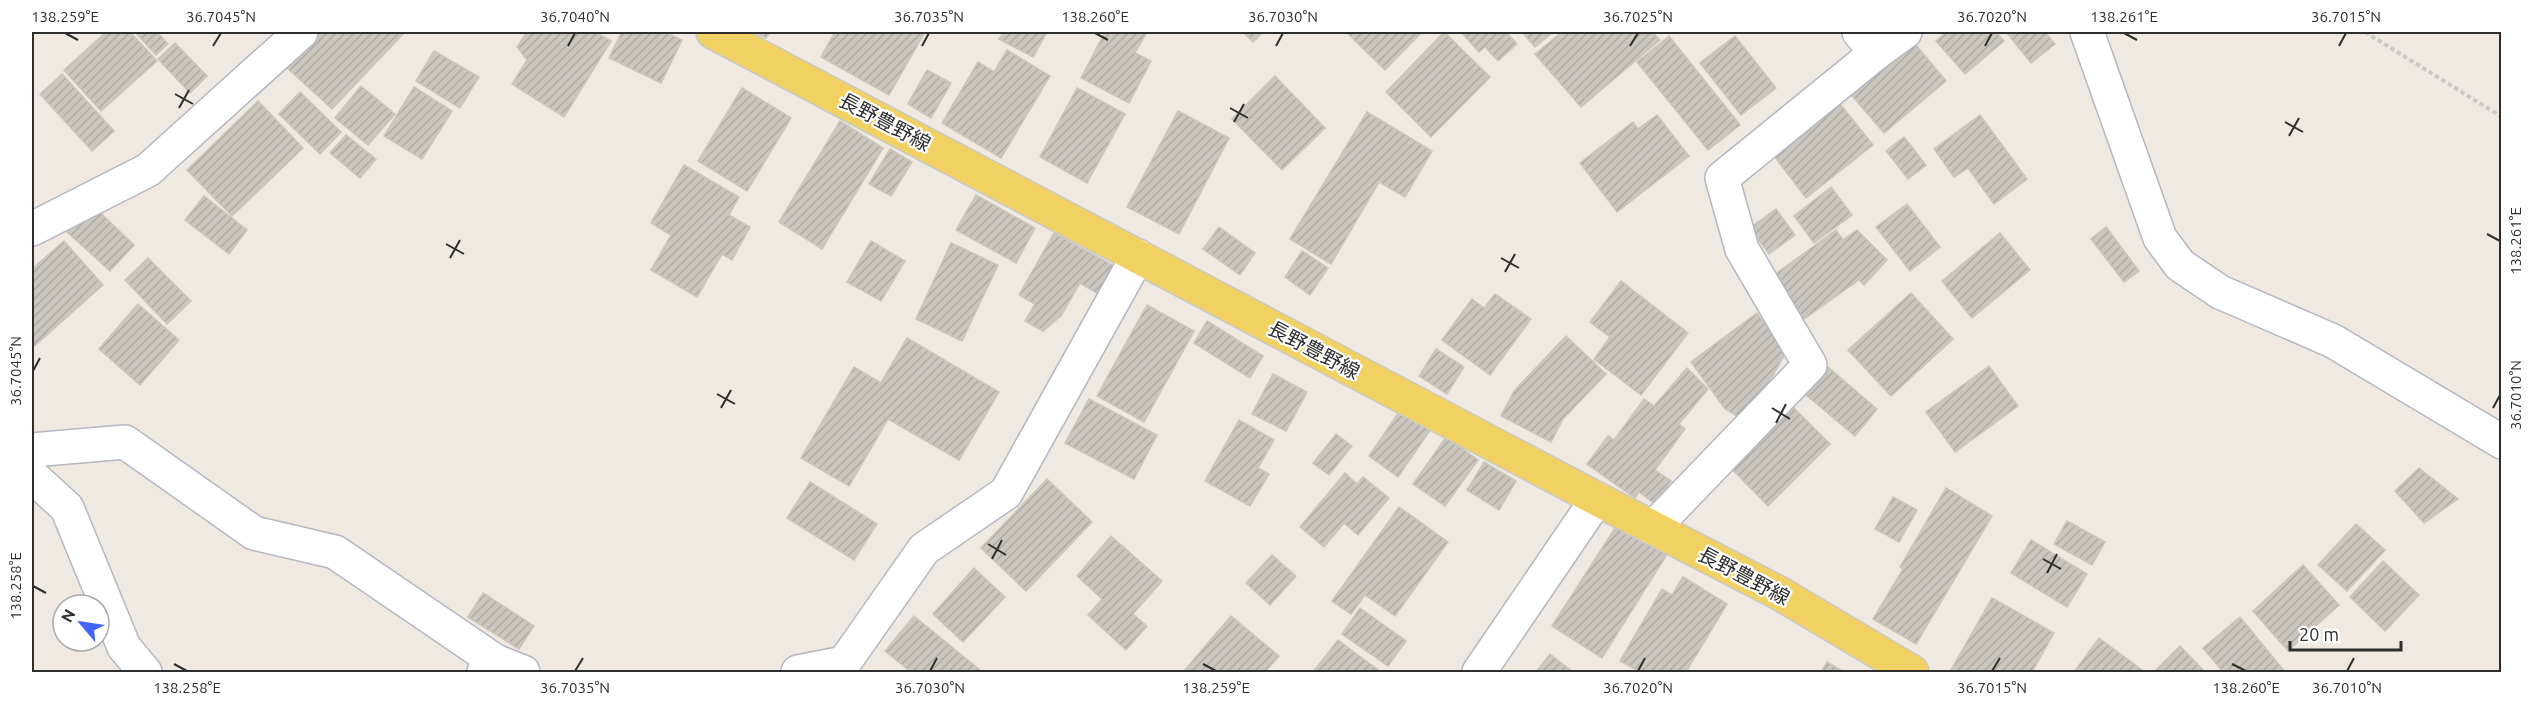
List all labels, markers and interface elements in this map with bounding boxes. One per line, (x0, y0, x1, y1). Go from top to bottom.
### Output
text: 138.259°E (31, 8, 99, 25)
text: 36.7045°N (186, 8, 256, 25)
text: 36.7040°N (540, 8, 610, 25)
text: 36.7035°N (894, 8, 964, 25)
text: 138.260°E (1061, 8, 1129, 25)
text: 36.7030°N (1248, 8, 1318, 25)
text: 36.7025°N (1603, 8, 1673, 25)
text: 36.7020°N (1957, 8, 2027, 25)
text: 138.261°E (2090, 8, 2158, 25)
text: 36.7015°N (2311, 8, 2381, 25)
street label: 長野豊野線 (836, 88, 935, 155)
text: 138.261°E (2507, 207, 2524, 275)
street label: 長野豊野線 (1265, 316, 1364, 383)
text: 36.7045°N (7, 336, 24, 406)
text: 36.7010°N (2507, 360, 2524, 430)
street label: 長野豊野線 (1695, 542, 1794, 609)
text: 138.258°E (7, 552, 24, 620)
north arrow (51, 593, 111, 653)
text: N (57, 606, 79, 625)
scale bar (2290, 614, 2401, 652)
text: 20 m (2299, 624, 2339, 644)
text: 138.258°E (153, 679, 221, 696)
text: 36.7035°N (540, 679, 610, 696)
text: 36.7030°N (895, 679, 965, 696)
text: 138.259°E (1182, 679, 1250, 696)
text: 36.7020°N (1603, 679, 1673, 696)
text: 36.7015°N (1957, 679, 2027, 696)
text: 138.260°E (2212, 679, 2280, 696)
text: 36.7010°N (2312, 679, 2382, 696)

